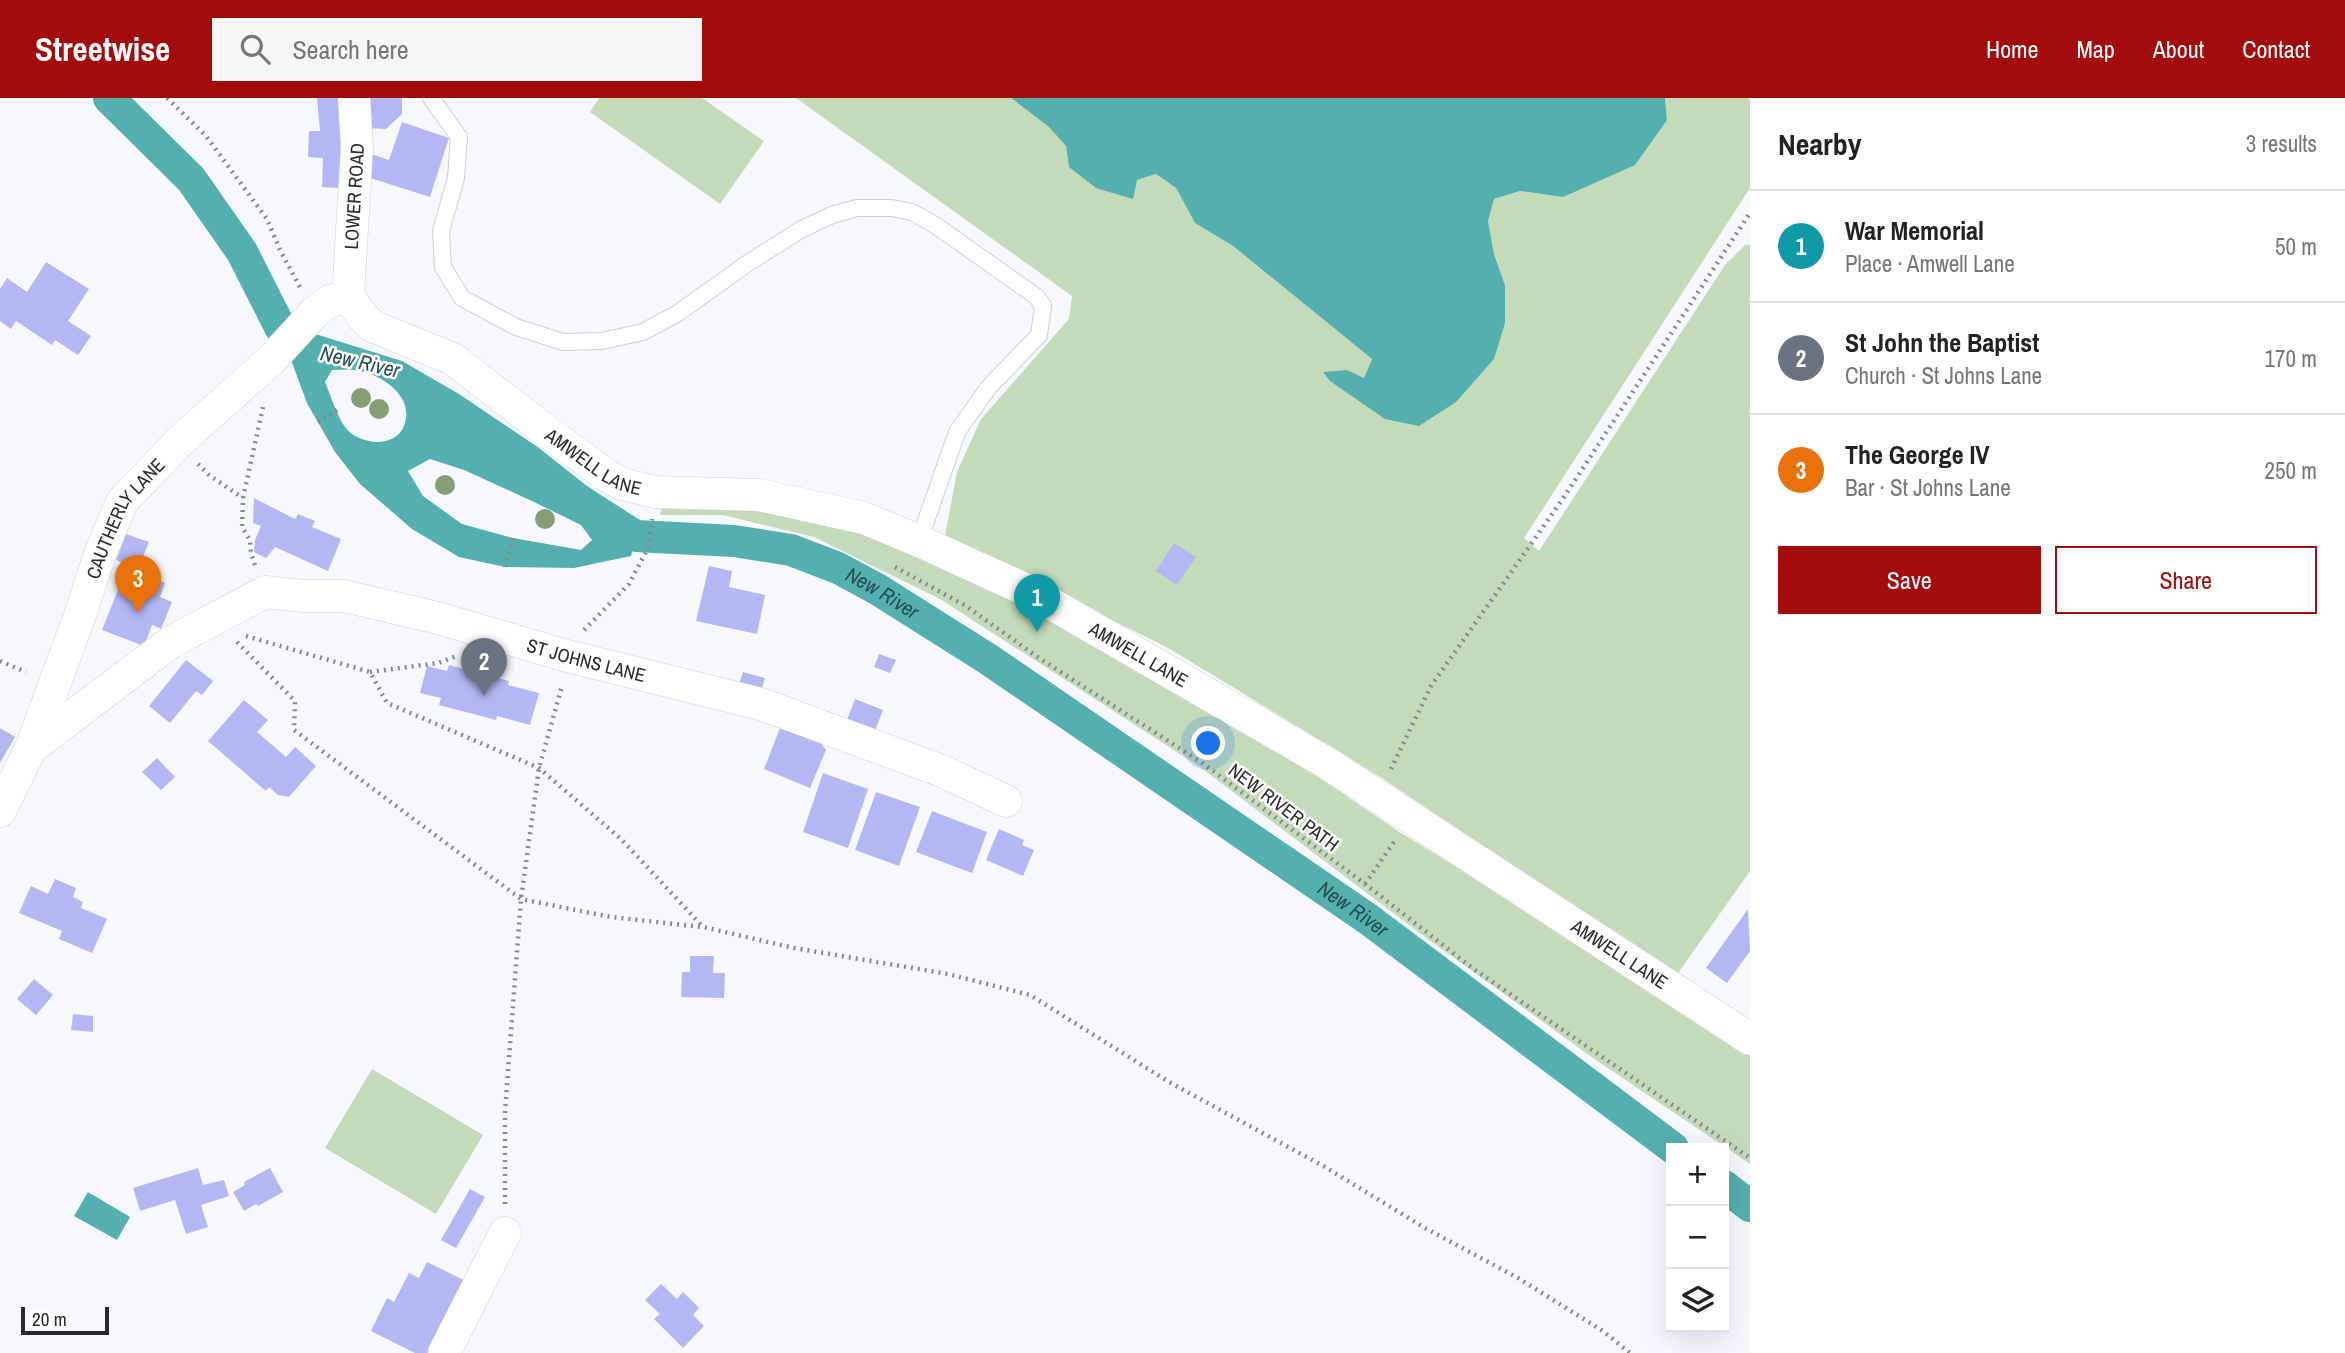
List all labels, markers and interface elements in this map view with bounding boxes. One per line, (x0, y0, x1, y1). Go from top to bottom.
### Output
search box (212, 18, 702, 81)
text: Streetwise (35, 27, 170, 71)
icon: search (236, 30, 274, 68)
text: Search here (292, 32, 409, 67)
text: Home (1986, 33, 2038, 65)
text: Map (2076, 33, 2115, 65)
text: About (2153, 33, 2204, 65)
text: Contact (2242, 33, 2310, 65)
text: Nearby (1778, 124, 1861, 164)
text: 3 results (2246, 128, 2317, 159)
street label: LOWER ROAD (338, 142, 370, 250)
text: War Memorial (1845, 213, 1984, 248)
text: 1 (1796, 231, 1806, 262)
text: 50 m (2275, 231, 2317, 262)
text: Place · Amwell Lane (1845, 248, 2015, 279)
text: St John the Baptist (1845, 325, 2039, 360)
water label: New River (318, 338, 404, 385)
text: 2 (1796, 343, 1806, 374)
text: 170 m (2265, 343, 2317, 374)
text: Church · St Johns Lane (1845, 360, 2042, 391)
street label: AMWELL LANE (539, 421, 644, 501)
text: The George IV (1845, 437, 1990, 472)
street label: CAUTHERLY LANE (80, 452, 170, 582)
text: 3 (1796, 455, 1806, 486)
text: 250 m (2265, 455, 2317, 486)
text: Bar · St Johns Lane (1845, 472, 2011, 503)
button: Save (1778, 546, 2041, 614)
button: Share (2055, 546, 2317, 614)
pin: 3 (115, 555, 161, 613)
water label: New River (841, 560, 926, 627)
pin: 1 (1014, 574, 1060, 632)
street label: AMWELL LANE (1084, 615, 1193, 693)
street label: ST JOHNS LANE (524, 632, 648, 688)
pin: 2 (461, 638, 507, 696)
your location (1191, 726, 1225, 760)
street label: NEW RIVER PATH (1224, 757, 1344, 857)
water label: New River (1312, 874, 1396, 944)
street label: AMWELL LANE (1566, 912, 1673, 995)
map controls (1666, 1143, 1729, 1332)
button: + (1666, 1143, 1729, 1206)
button: − (1666, 1206, 1729, 1269)
button: layers (1666, 1269, 1729, 1332)
scale bar (21, 1304, 108, 1336)
text: 20 m (32, 1306, 67, 1332)

